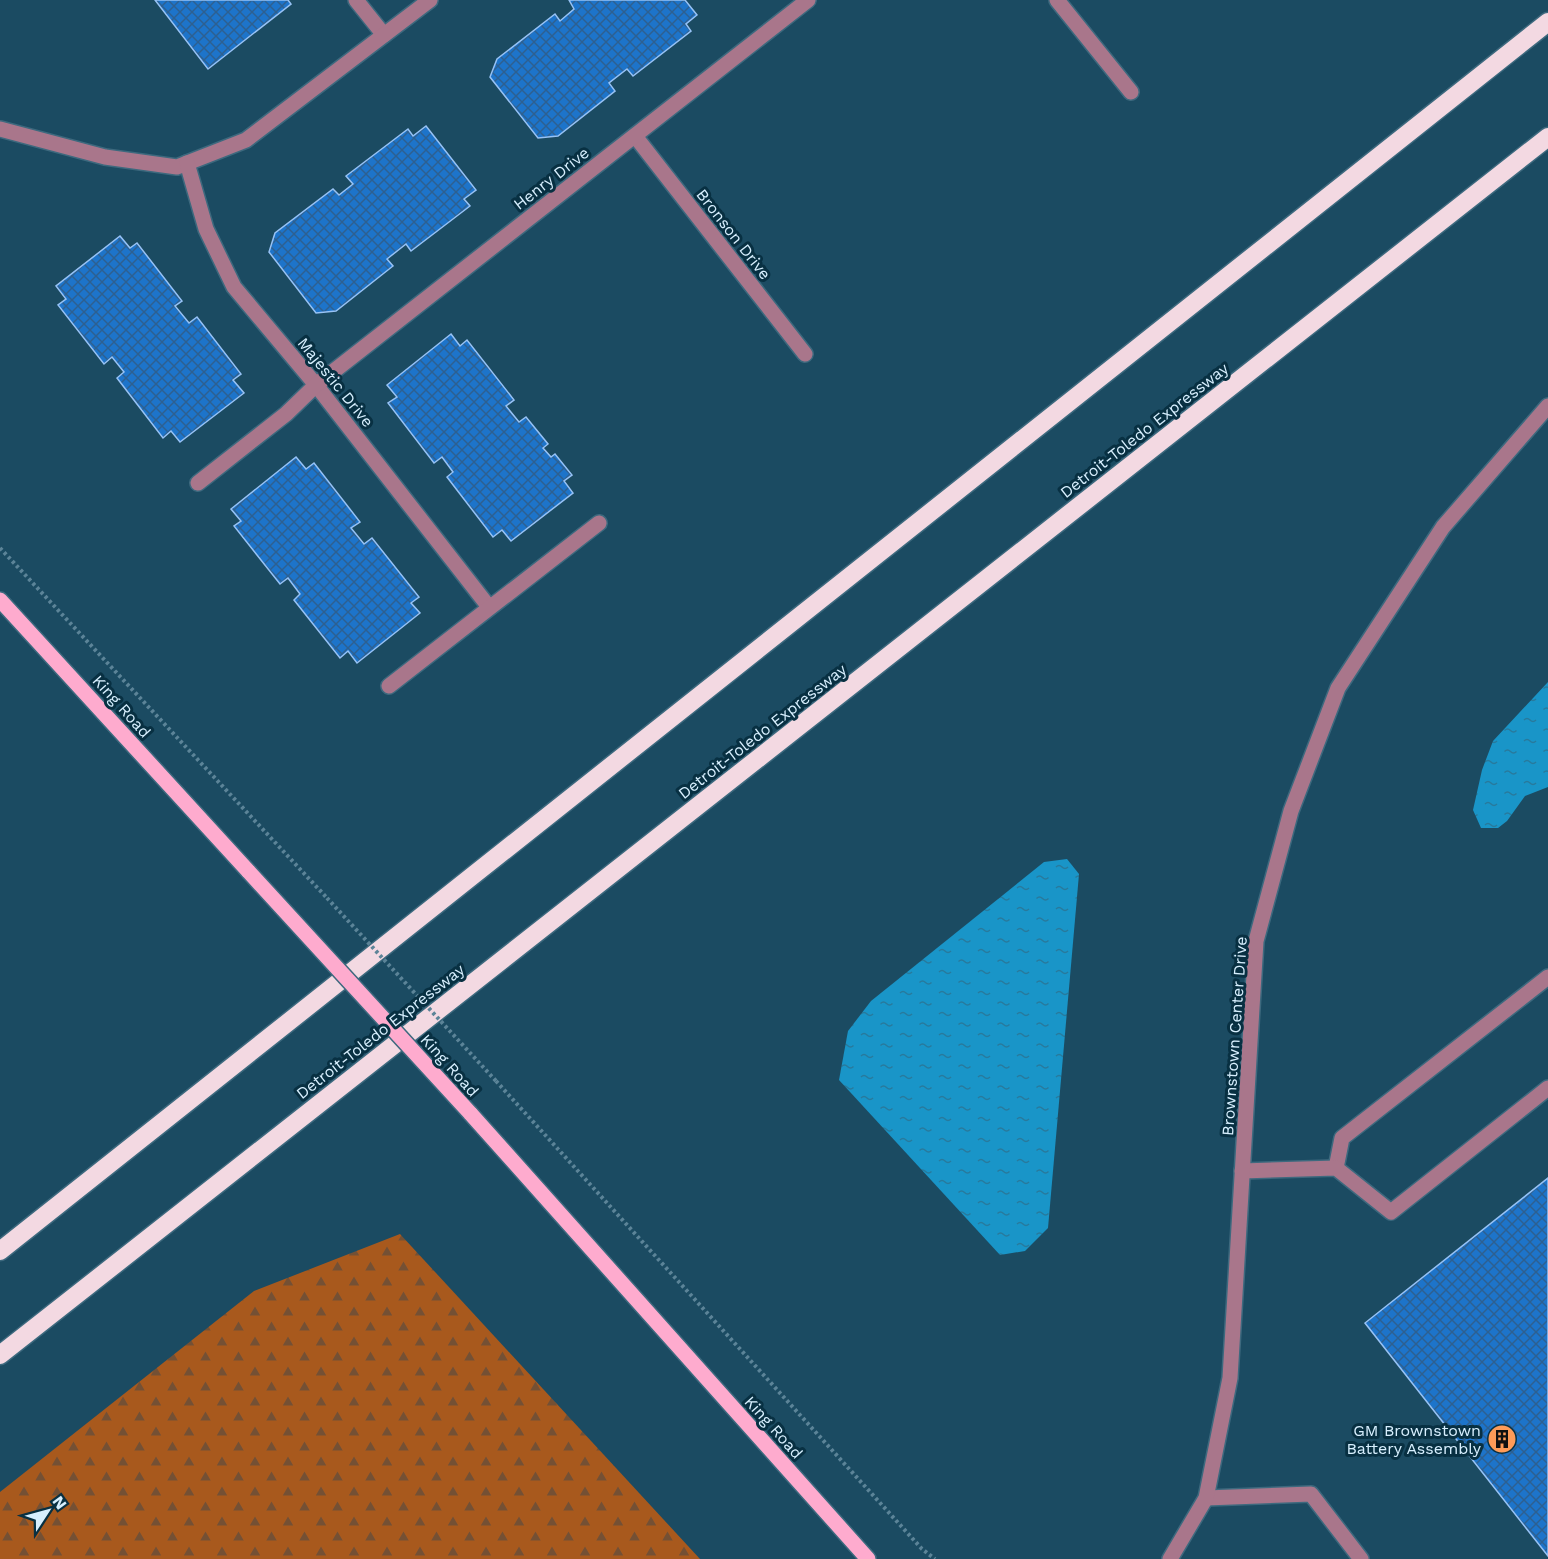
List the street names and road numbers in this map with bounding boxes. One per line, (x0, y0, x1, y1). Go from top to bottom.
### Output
street label: Henry Drive (510, 143, 593, 214)
street label: Bronson Drive (692, 185, 775, 283)
street label: Majestic Drive (294, 334, 378, 431)
street label: Detroit-Toledo Expressway (1057, 358, 1233, 502)
street label: Detroit-Toledo Expressway (675, 659, 851, 803)
street label: King Road (89, 671, 155, 742)
street label: Brownstown Center Drive (1218, 936, 1251, 1136)
street label: Detroit-Toledo Expressway (293, 959, 469, 1103)
street label: King Road (417, 1030, 483, 1101)
street label: King Road (741, 1392, 807, 1463)

